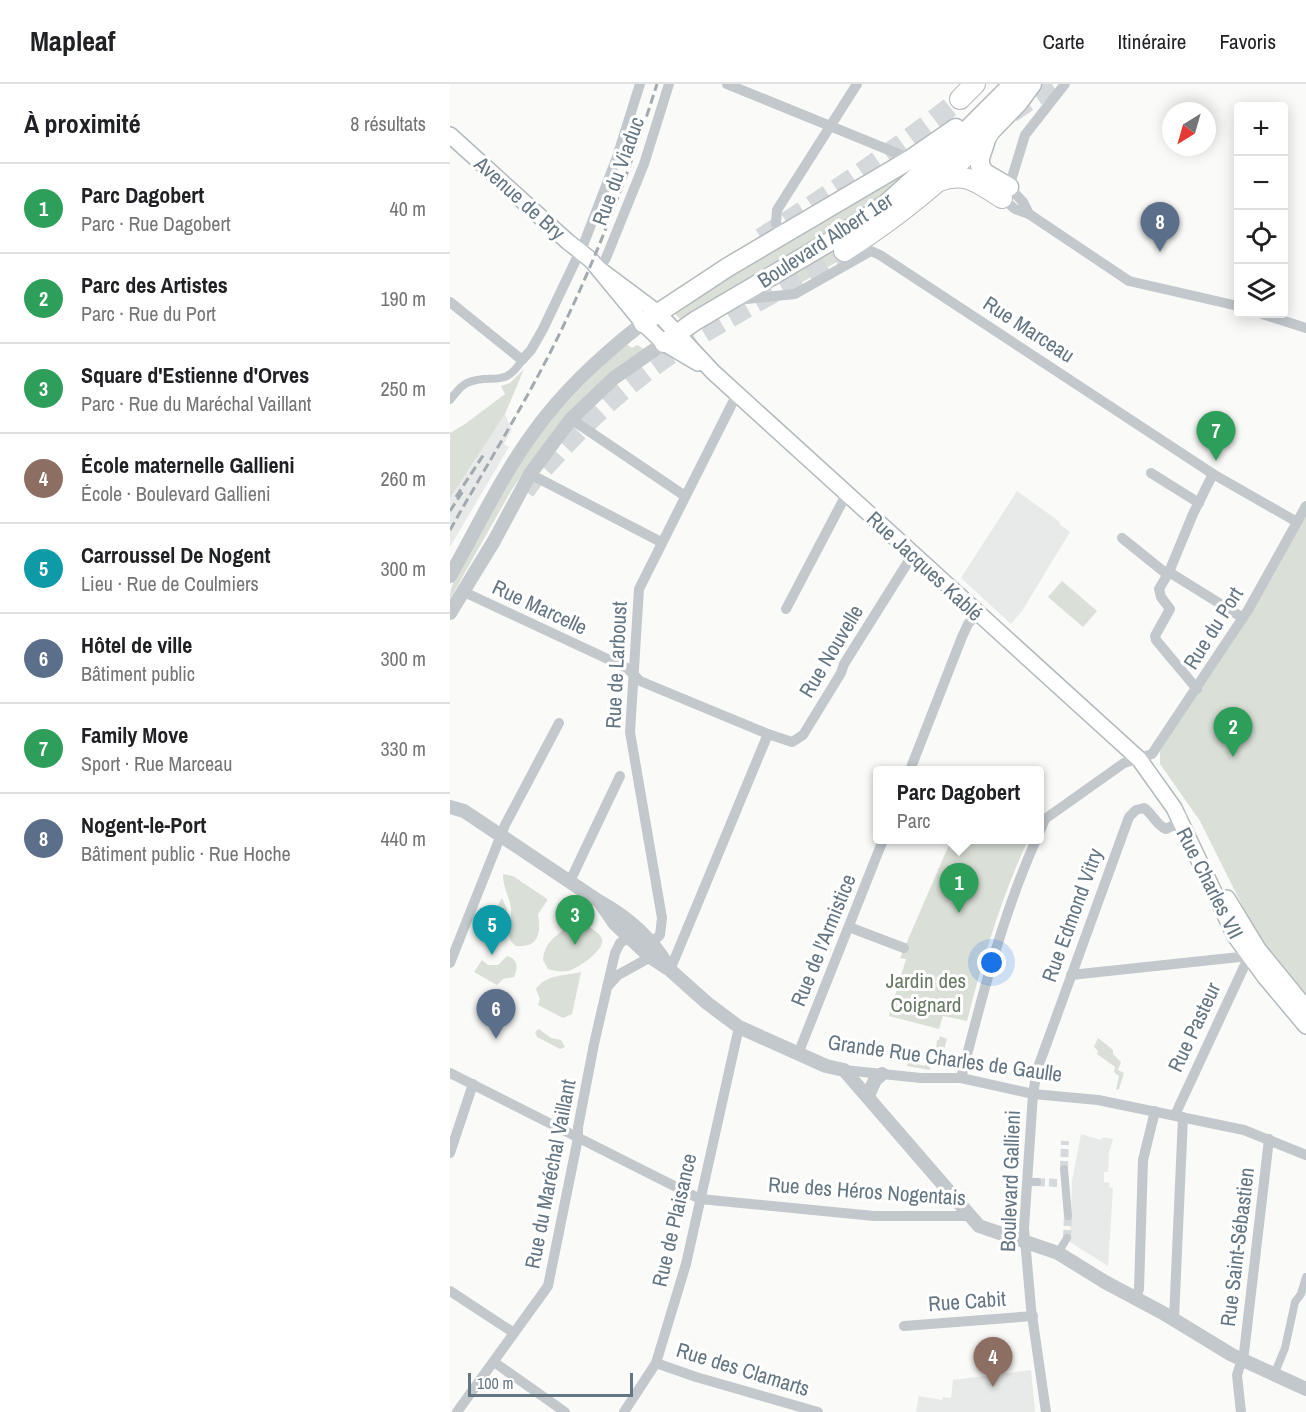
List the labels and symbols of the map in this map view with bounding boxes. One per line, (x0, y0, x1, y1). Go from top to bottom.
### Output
north arrow (1162, 102, 1216, 156)
street label: Rue du Viaduc (585, 113, 651, 229)
street label: Avenue de Bry (468, 149, 572, 247)
street label: Boulevard Albert 1er (752, 185, 899, 295)
pin: 8 (1140, 202, 1180, 252)
street label: Rue Marceau (978, 289, 1080, 369)
pin: 7 (1196, 412, 1236, 461)
street label: Rue Jacques Kablé (860, 504, 990, 628)
street label: Rue Marcelle (488, 572, 592, 642)
street label: Rue du Port (1176, 581, 1250, 675)
street label: Rue Nouvelle (792, 599, 870, 703)
street label: Rue de Larboust (598, 600, 634, 729)
pin: 2 (1214, 708, 1252, 757)
street label: Rue Charles VII (1169, 822, 1251, 944)
street label: Rue Edmond Vitry (1034, 844, 1110, 986)
pin: 1 (940, 864, 978, 913)
street label: Rue de l'Armistice (783, 870, 863, 1010)
pin: 3 (556, 896, 594, 945)
pin: 5 (472, 906, 512, 955)
your location (977, 948, 1006, 977)
park label: Jardin des Coignard (886, 966, 966, 1019)
street label: Rue Pasteur (1161, 977, 1227, 1077)
pin: 6 (476, 990, 516, 1039)
street label: Grande Rue Charles de Gaulle (826, 1027, 1064, 1089)
street label: Rue du Maréchal Vaillant (517, 1077, 583, 1271)
street label: Boulevard Gallieni (993, 1110, 1027, 1252)
street label: Rue de Plaisance (645, 1151, 703, 1289)
street label: Rue Saint-Sébastien (1213, 1166, 1261, 1328)
street label: Rue des Héros Nogentais (767, 1170, 967, 1212)
street label: Rue Cabit (927, 1284, 1007, 1318)
street label: Rue des Clamarts (673, 1335, 813, 1403)
pin: 4 (974, 1338, 1012, 1387)
scale bar (468, 1370, 633, 1398)

